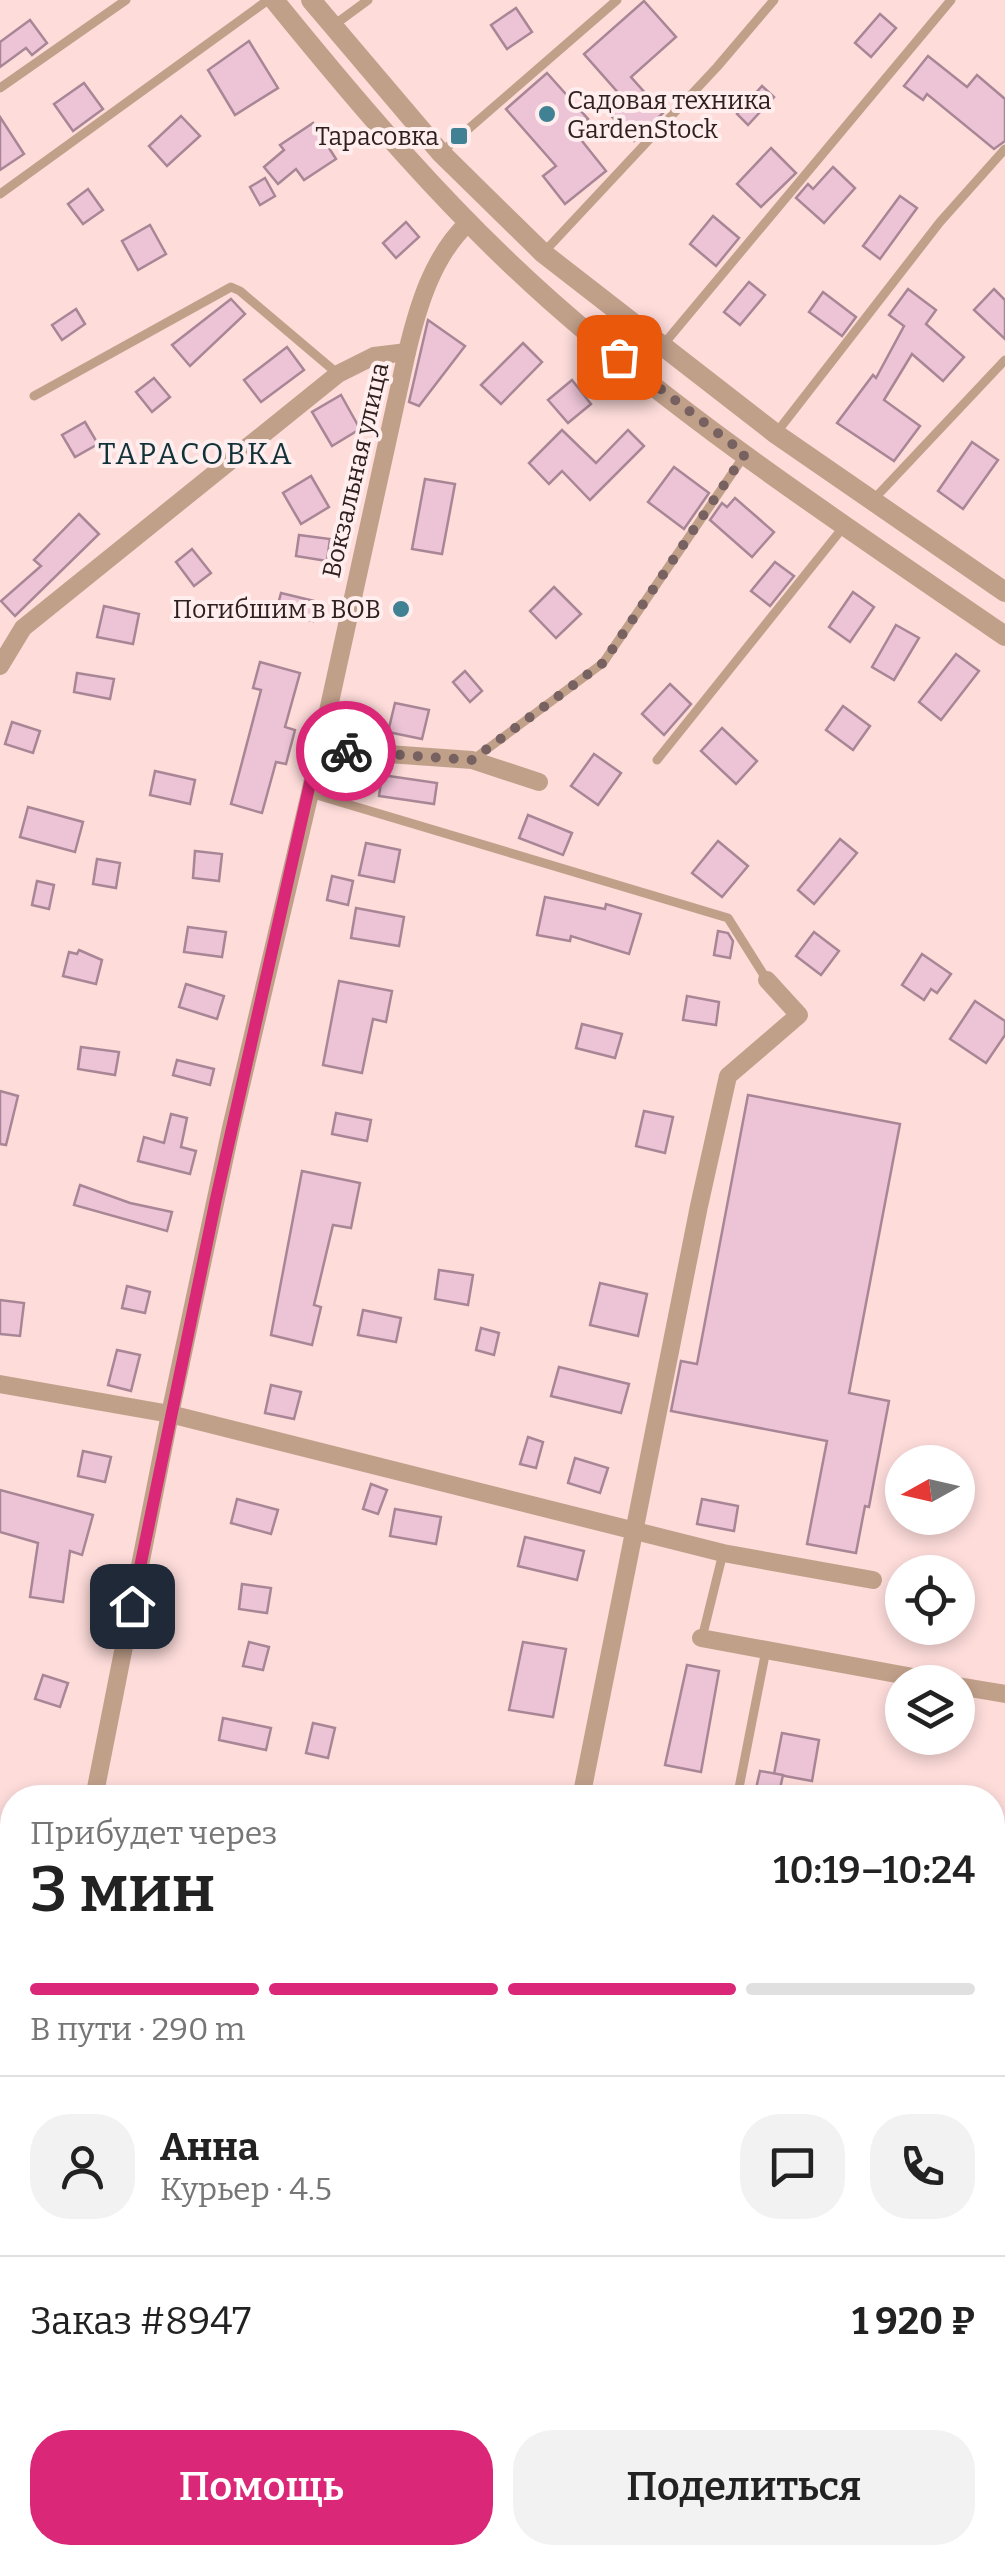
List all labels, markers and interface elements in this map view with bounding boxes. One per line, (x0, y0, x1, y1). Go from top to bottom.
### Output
place label: Садовая техника GardenStock (567, 86, 772, 145)
marker: Садовая техника GardenStock (536, 103, 558, 125)
place label: Тарасовка (315, 122, 439, 152)
marker: Тарасовка (448, 125, 470, 147)
pin (577, 315, 662, 400)
icon: bag (592, 330, 647, 385)
street label: Вокзальная улица (317, 359, 395, 581)
district label: ТАРАСОВКА (98, 436, 294, 472)
place label: Погибшим в ВОВ (173, 595, 381, 625)
marker: Погибшим в ВОВ (390, 598, 412, 620)
courier (296, 701, 396, 801)
icon: bike (319, 724, 374, 779)
north arrow (885, 1445, 975, 1535)
map controls (885, 1445, 975, 1755)
button: locate (885, 1555, 975, 1645)
pin (90, 1564, 175, 1649)
icon: home (105, 1579, 160, 1634)
button: layers (885, 1665, 975, 1755)
text: Прибудет через (30, 1814, 277, 1852)
text: 10:19–10:24 (773, 1847, 975, 1893)
text: 3 мин (30, 1850, 215, 1928)
text: В пути · 290 m (30, 2010, 245, 2048)
button: person (30, 2114, 135, 2219)
button: chat (740, 2114, 845, 2219)
button: phone (870, 2114, 975, 2219)
text: Анна (160, 2124, 259, 2170)
text: Курьер · 4.5 (160, 2170, 332, 2208)
text: Заказ #8947 (30, 2298, 251, 2344)
text: 1 920 ₽ (852, 2298, 975, 2344)
button: Помощь (30, 2430, 493, 2545)
button: Поделиться (513, 2430, 975, 2545)

